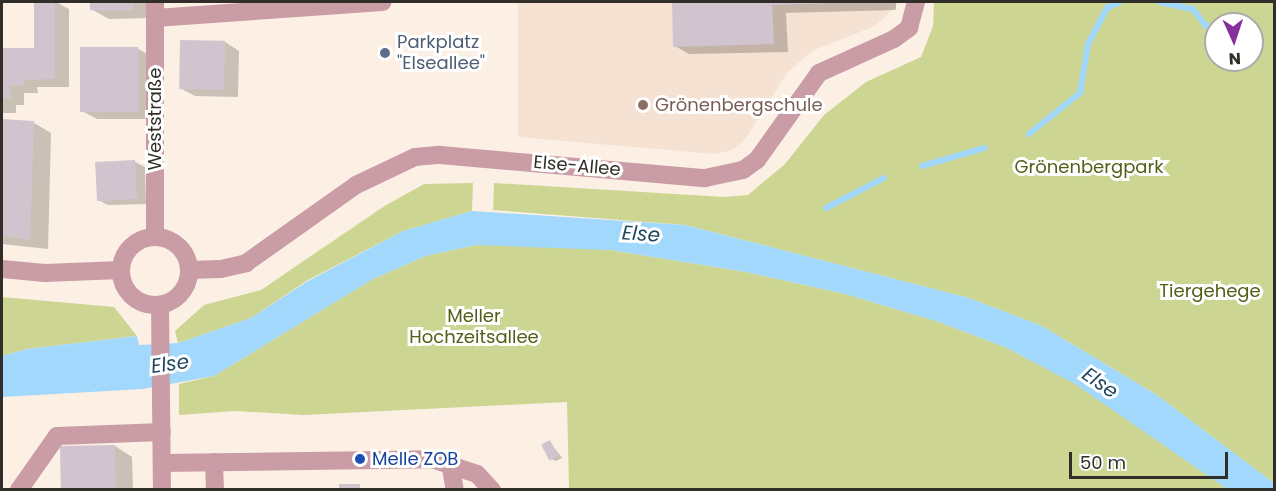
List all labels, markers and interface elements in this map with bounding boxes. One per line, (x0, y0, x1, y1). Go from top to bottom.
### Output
north arrow (1204, 12, 1264, 72)
place label: Parkplatz "Elseallee" (397, 32, 485, 74)
marker: Parkplatz "Elseallee" (378, 46, 392, 60)
text: N (1228, 47, 1241, 70)
street label: Weststraße (144, 68, 166, 170)
place label: Grönenbergschule (655, 94, 823, 116)
marker: Grönenbergschule (636, 98, 650, 112)
street label: Else-Allee (533, 151, 621, 181)
park label: Grönenbergpark (1015, 156, 1163, 178)
water label: Else (621, 221, 661, 247)
park label: Tiergehege (1159, 280, 1261, 302)
park label: Meller Hochzeitsallee (409, 306, 539, 348)
water label: Else (150, 349, 190, 379)
water label: Else (1078, 362, 1122, 404)
scale bar (1072, 440, 1231, 478)
place label: Melle ZOB (372, 448, 458, 470)
text: 50 m (1080, 450, 1126, 475)
marker: Melle ZOB (353, 452, 367, 466)

